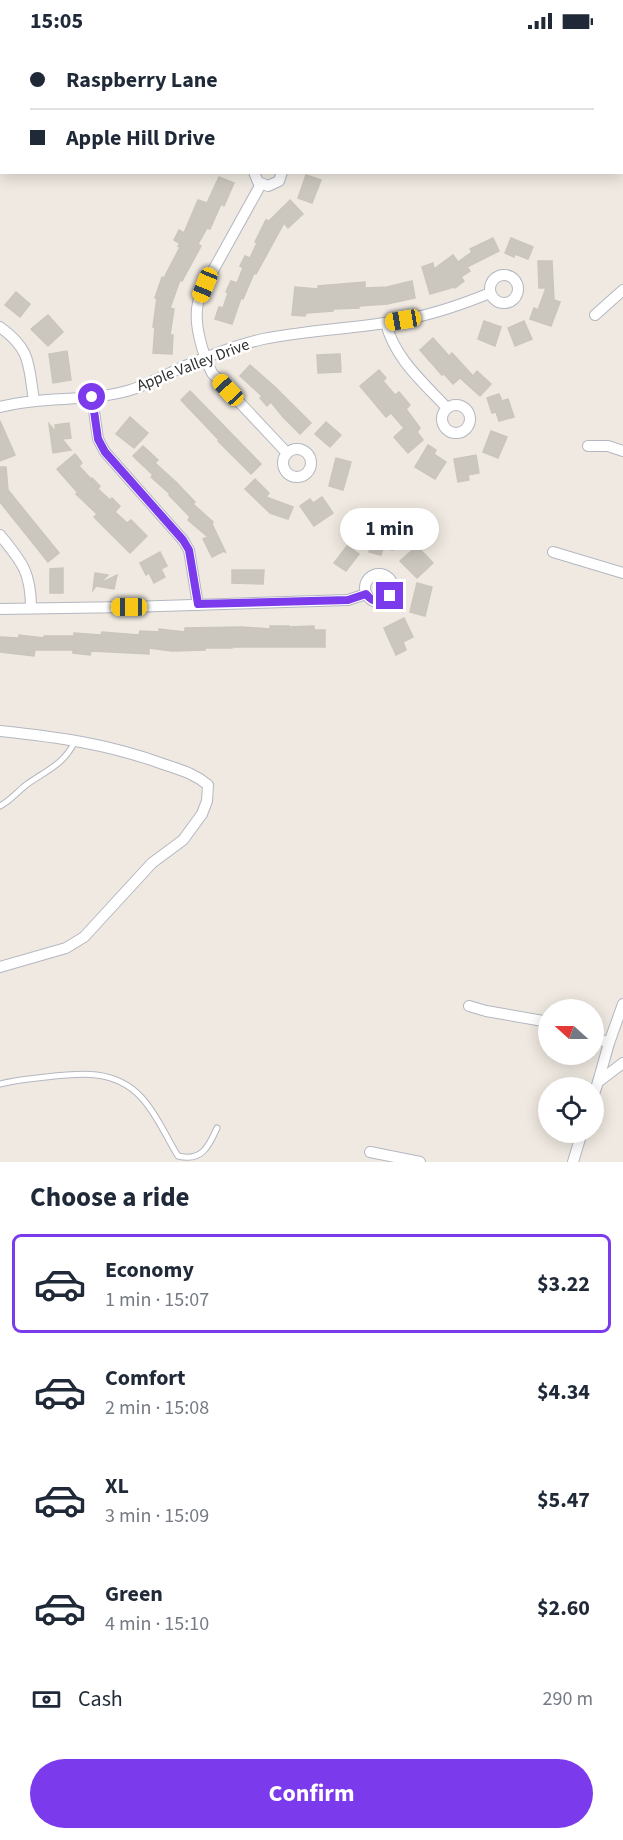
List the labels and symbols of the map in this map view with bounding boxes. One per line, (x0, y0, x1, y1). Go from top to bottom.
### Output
car (190, 265, 220, 305)
car (384, 308, 422, 332)
street label: Apple Valley Drive (133, 333, 253, 397)
car (209, 371, 247, 409)
route start (78, 383, 105, 410)
callout: 1 min (340, 509, 440, 551)
route end (376, 582, 403, 609)
car (111, 598, 147, 616)
north arrow (538, 999, 604, 1065)

